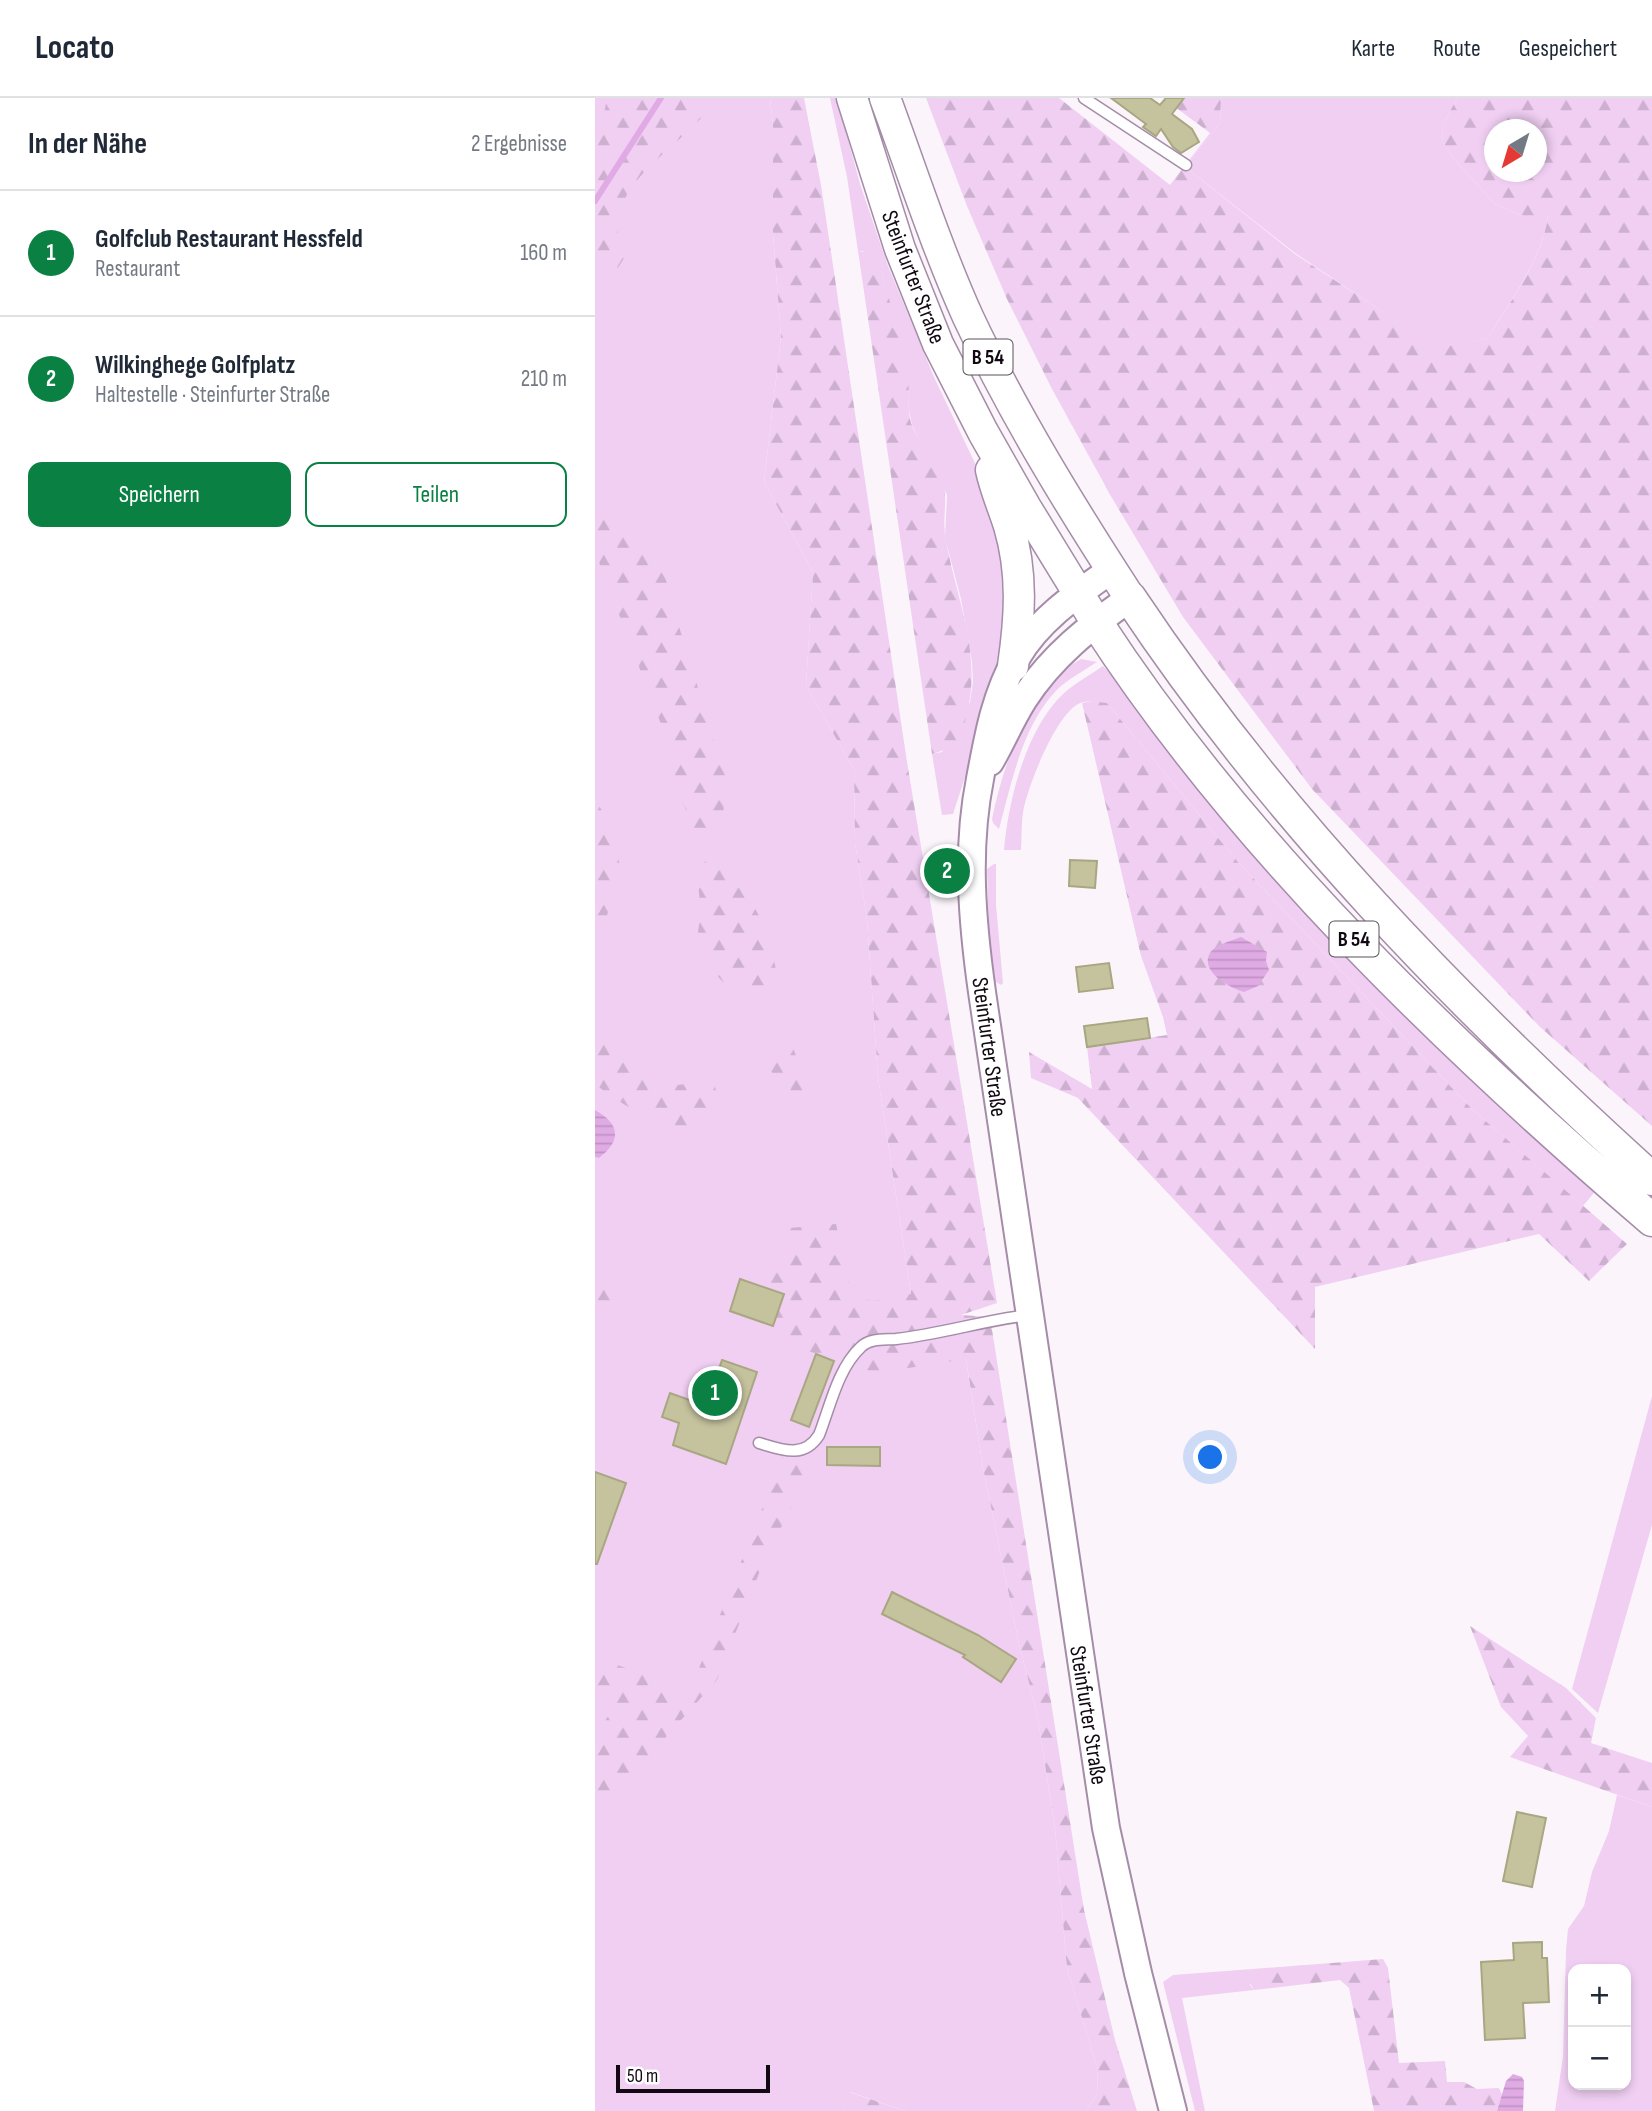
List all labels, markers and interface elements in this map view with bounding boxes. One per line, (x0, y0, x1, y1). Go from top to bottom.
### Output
text: Locato (35, 28, 114, 68)
text: Karte (1351, 34, 1395, 63)
text: Route (1433, 34, 1481, 63)
text: Gespeichert (1519, 34, 1617, 63)
north arrow (1484, 119, 1547, 182)
text: In der Nähe (28, 126, 147, 162)
text: 2 Ergebnisse (471, 130, 567, 158)
street label: Steinfurter Straße (875, 207, 951, 348)
text: Golfclub Restaurant Hessfeld (95, 224, 363, 255)
text: 1 (46, 239, 56, 267)
text: 160 m (520, 239, 567, 267)
text: Restaurant (95, 255, 180, 283)
road number: B 54 (963, 340, 1013, 374)
text: Wilkinghege Golfplatz (95, 350, 295, 381)
text: 2 (46, 365, 56, 393)
text: 210 m (521, 365, 567, 393)
text: Haltestelle · Steinfurter Straße (95, 381, 330, 409)
button: Speichern (28, 462, 291, 527)
button: Teilen (305, 462, 567, 527)
pin: 2 (924, 845, 970, 897)
road number: B 54 (1329, 922, 1379, 956)
street label: Steinfurter Straße (965, 976, 1013, 1119)
pin: 1 (692, 1367, 738, 1419)
your location (1193, 1440, 1227, 1474)
street label: Steinfurter Straße (1063, 1644, 1113, 1787)
map controls (1568, 1964, 1631, 2090)
button: + (1568, 1964, 1631, 2027)
button: − (1568, 2027, 1631, 2090)
scale bar (616, 2062, 770, 2094)
text: 50 m (627, 2065, 658, 2088)

